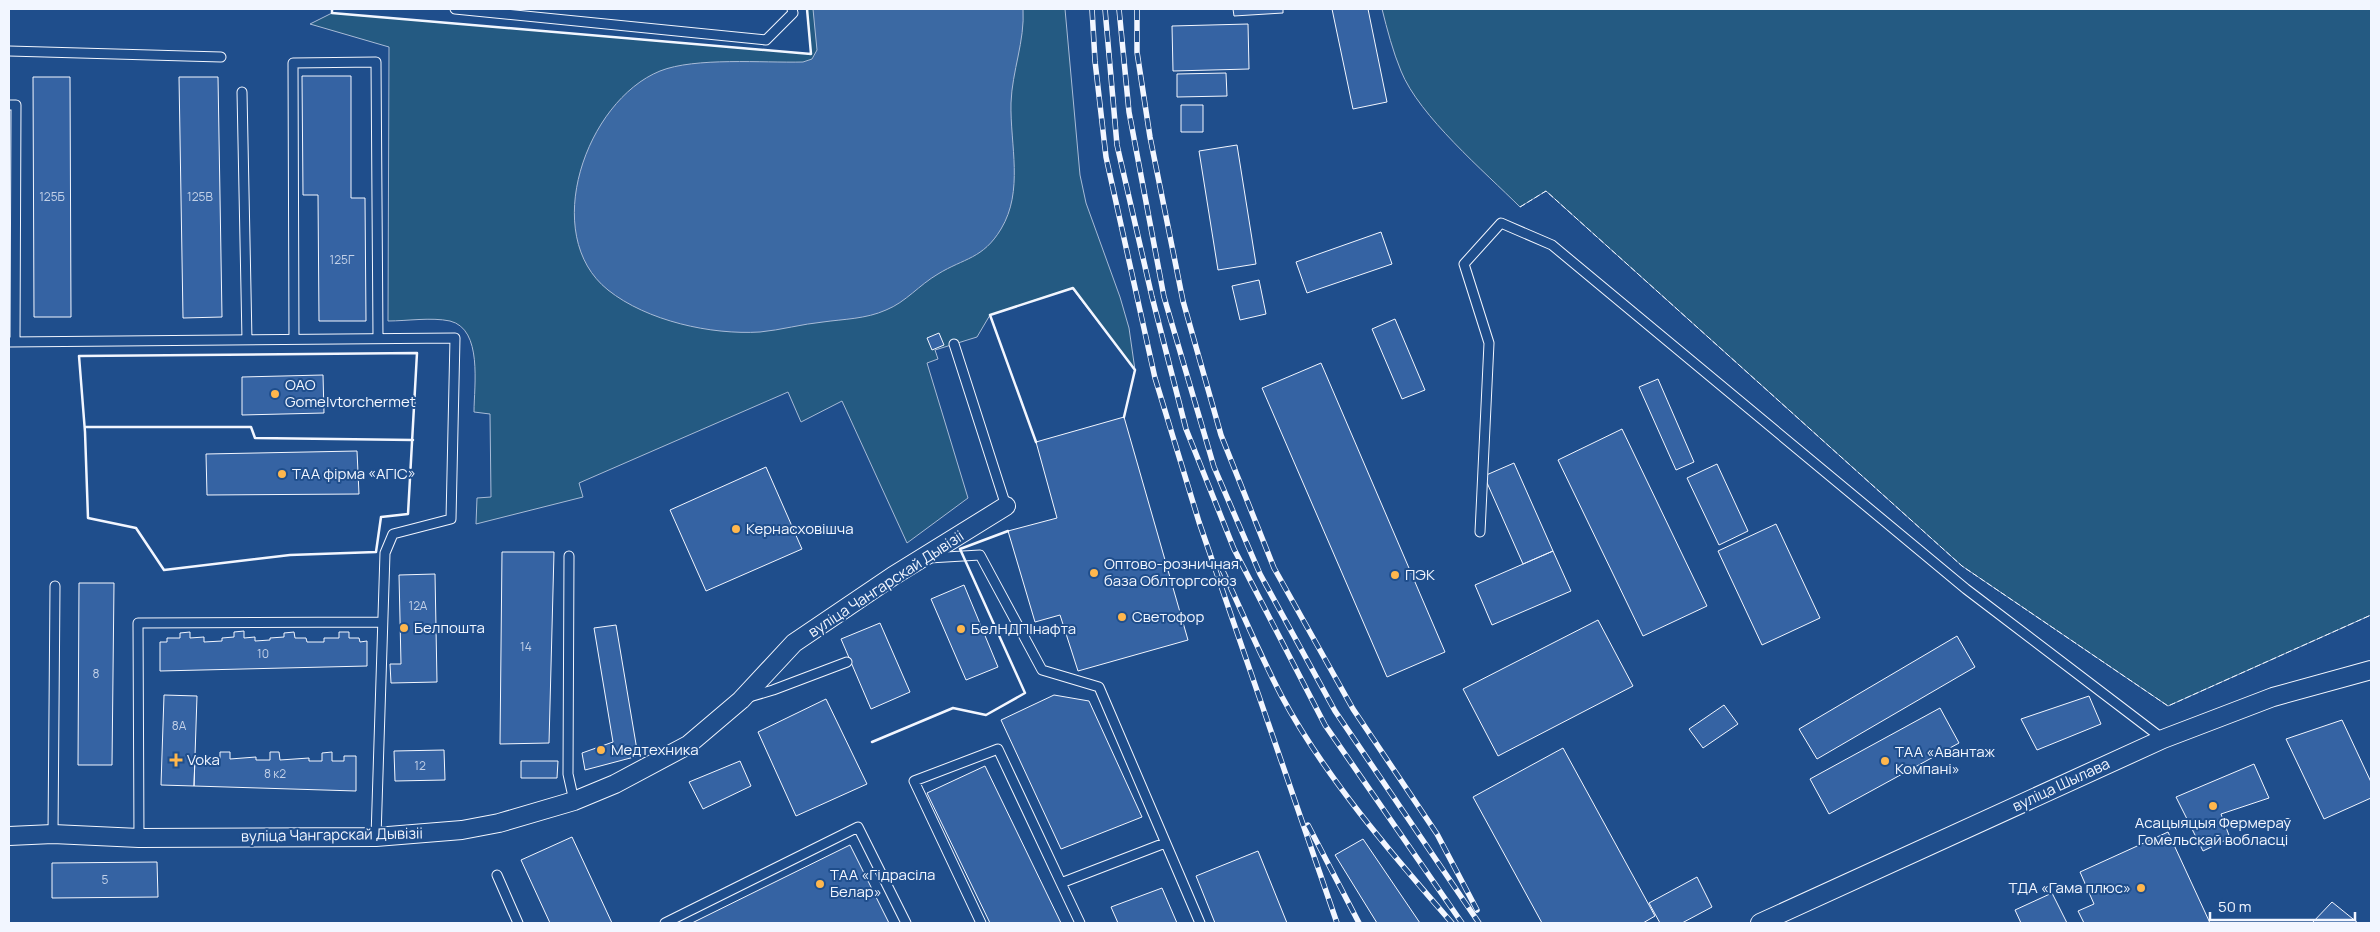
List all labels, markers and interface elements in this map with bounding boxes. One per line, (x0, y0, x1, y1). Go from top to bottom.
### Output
house number: 125Б (39, 188, 65, 205)
house number: 125В (187, 188, 213, 205)
house number: 125Г (330, 251, 355, 268)
place label: OAO Gomelvtorchermet (285, 374, 416, 412)
marker: OAO Gomelvtorchermet (269, 388, 281, 400)
place label: ТАА фірма «АГІС» (292, 463, 416, 484)
marker: ТАА фірма «АГІС» (276, 468, 288, 480)
place label: Кернасховішча (746, 518, 853, 539)
marker: Кернасховішча (730, 523, 742, 535)
street label: вуліца Чангарскай Дывізіі (804, 525, 968, 642)
place label: Оптово-розничная база Облторгсоюз (1104, 553, 1239, 591)
place label: ПЭК (1405, 564, 1435, 585)
marker: Оптово-розничная база Облторгсоюз (1088, 567, 1100, 579)
marker: ПЭК (1389, 569, 1401, 581)
house number: 12А (409, 597, 428, 614)
place label: Светофор (1132, 606, 1204, 627)
marker: Светофор (1116, 611, 1128, 623)
place label: Белпошта (414, 617, 485, 638)
place label: БелНДПІнафта (971, 618, 1076, 639)
marker: Белпошта (398, 622, 410, 634)
marker: БелНДПІнафта (955, 623, 967, 635)
house number: 14 (520, 638, 532, 655)
house number: 10 (257, 645, 269, 662)
house number: 8 (93, 665, 100, 682)
house number: 8А (172, 717, 187, 734)
place label: Медтехника (611, 739, 699, 760)
place label: ТАА «Авантаж Компані» (1895, 741, 1996, 779)
marker: Медтехника (595, 744, 607, 756)
place label: Voka (187, 749, 220, 770)
marker: Voka (169, 753, 183, 767)
street label: вуліца Шылава (2009, 753, 2113, 816)
marker: ТАА «Авантаж Компані» (1879, 755, 1891, 767)
house number: 12 (414, 757, 426, 774)
house number: 8 к2 (264, 765, 286, 782)
marker: Асацыяцыя Фермераў Гомельскай вобласці (2207, 800, 2219, 812)
place label: Асацыяцыя Фермераў Гомельскай вобласці (2135, 812, 2291, 850)
street label: вуліца Чангарскай Дывізіі (241, 822, 423, 847)
place label: ТАА «Гідрасіла Белар» (830, 864, 935, 902)
house number: 5 (102, 871, 109, 888)
place label: ТДА «Гама плюс» (2008, 877, 2131, 898)
marker: ТАА «Гідрасіла Белар» (814, 878, 826, 890)
marker: ТДА «Гама плюс» (2135, 882, 2147, 894)
scale bar (2210, 890, 2355, 922)
text: 50 m (2218, 896, 2252, 917)

